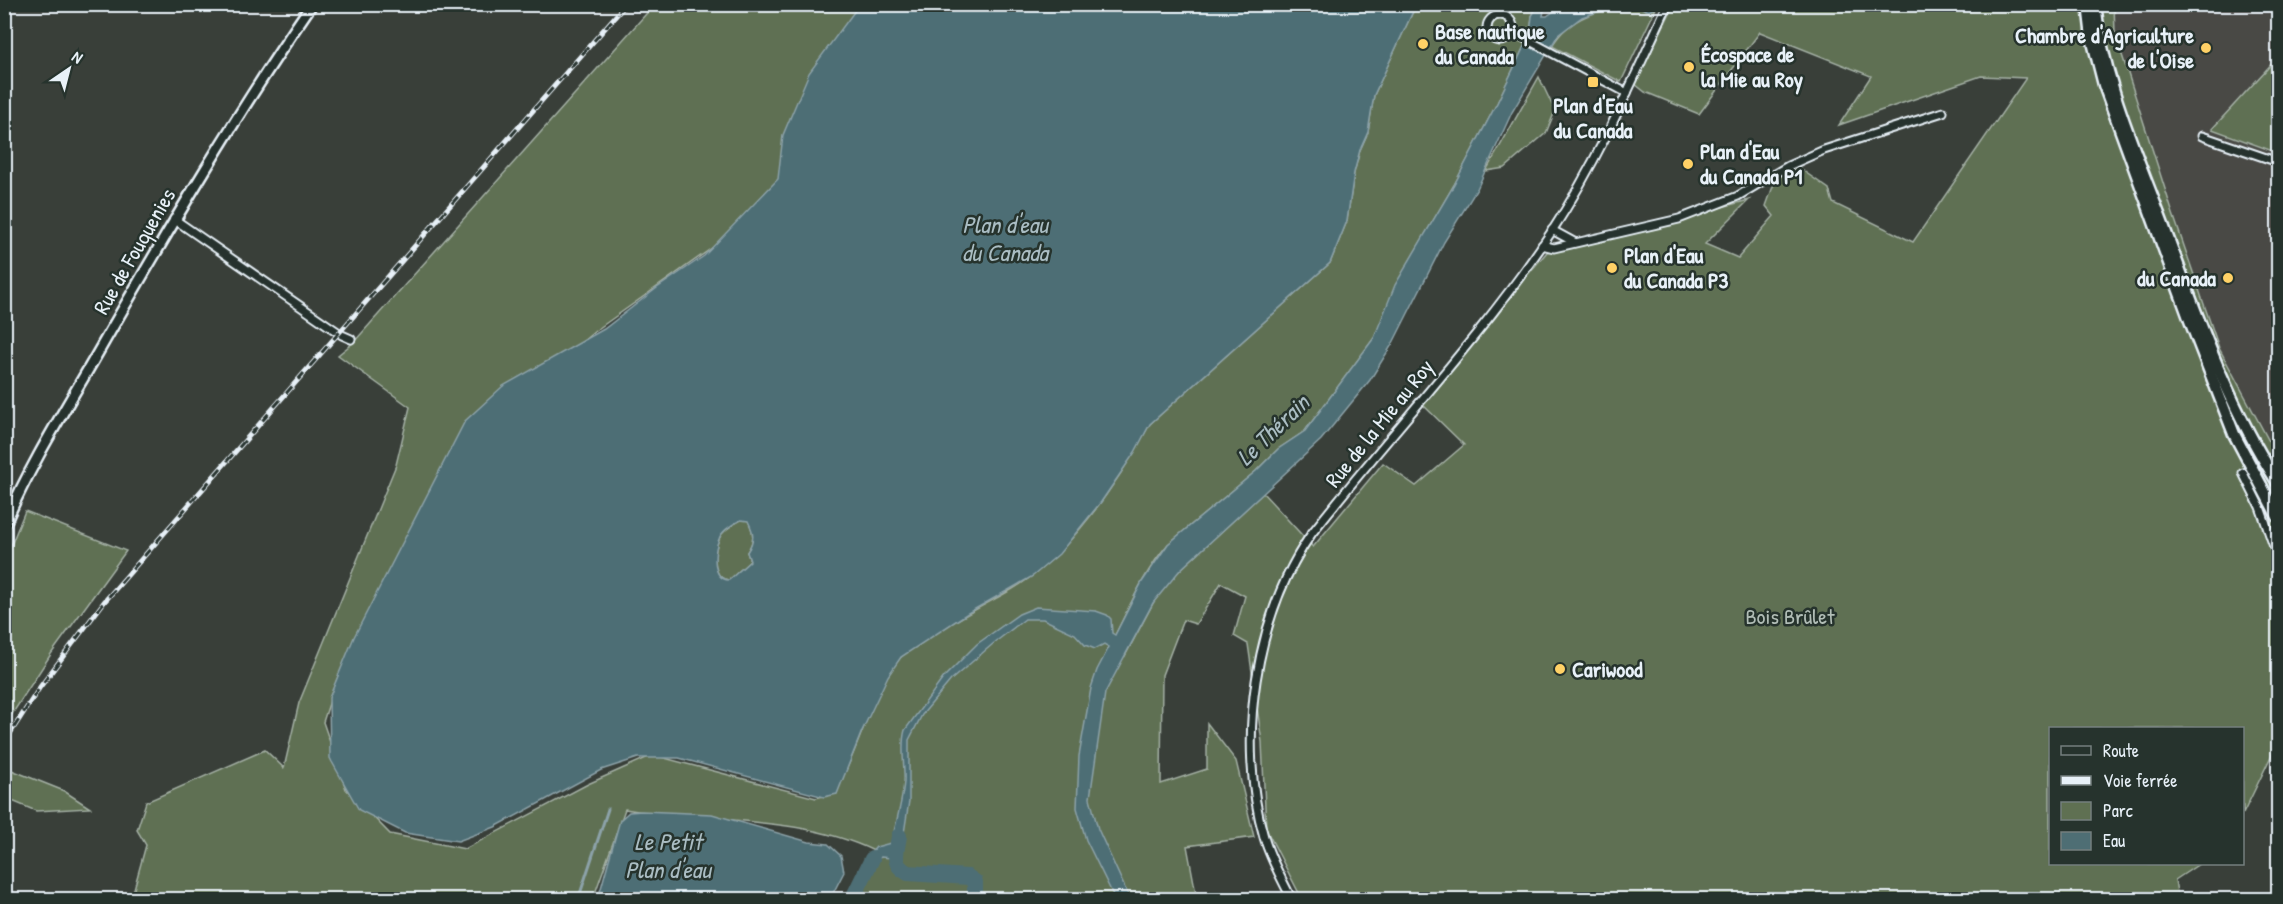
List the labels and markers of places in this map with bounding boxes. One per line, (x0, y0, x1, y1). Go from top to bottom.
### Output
place label: Base nautique du Canada (1435, 16, 1545, 71)
place label: Chambre d'Agriculture de l'Oise (2015, 20, 2194, 75)
marker: Base nautique du Canada (1416, 37, 1430, 51)
place label: Écospace de la Mie au Roy (1701, 39, 1804, 95)
marker: Chambre d'Agriculture de l'Oise (2199, 41, 2213, 55)
marker: Écospace de la Mie au Roy (1682, 60, 1696, 74)
marker: Plan d'Eau du Canada (1586, 75, 1600, 89)
place label: Plan d'Eau du Canada (1553, 90, 1633, 145)
place label: Plan d'Eau du Canada P1 (1700, 136, 1803, 191)
marker: Plan d'Eau du Canada P1 (1681, 157, 1695, 171)
place label: Plan d'Eau du Canada P3 (1624, 240, 1729, 295)
marker: Plan d'Eau du Canada P3 (1605, 261, 1619, 275)
place label: du Canada (2137, 263, 2216, 293)
marker: du Canada (2221, 271, 2235, 285)
place label: Cariwood (1572, 654, 1643, 684)
marker: Cariwood (1553, 662, 1567, 676)

